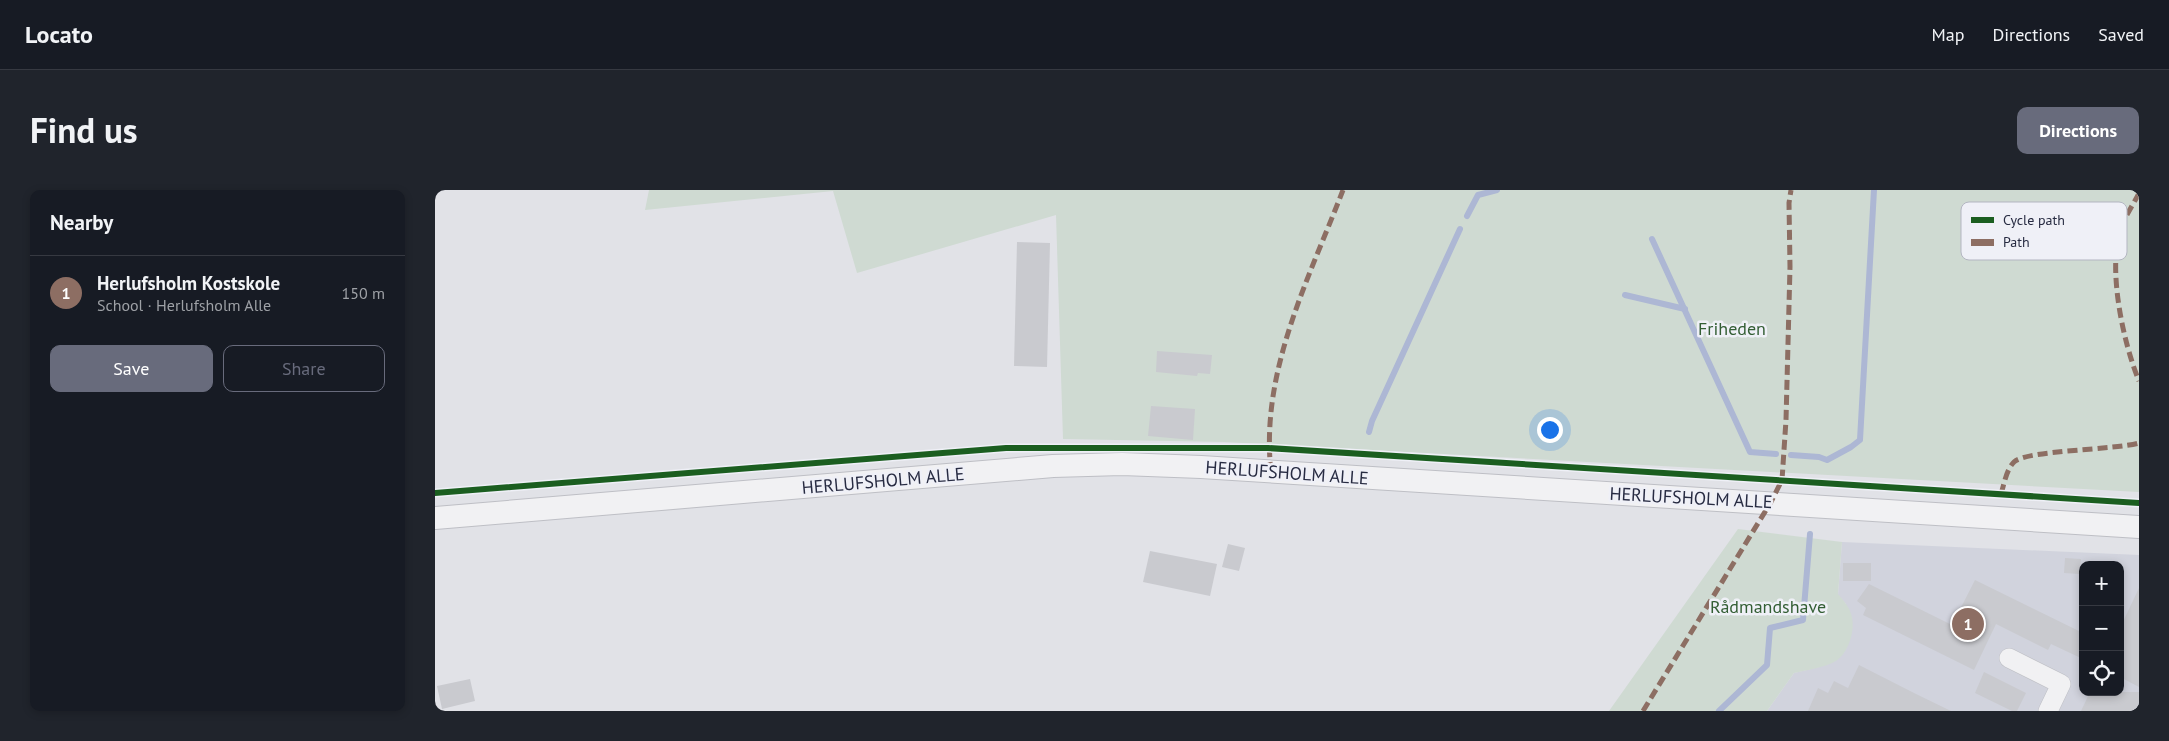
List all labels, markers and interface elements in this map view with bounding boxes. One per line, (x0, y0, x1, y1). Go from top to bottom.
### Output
text: Locato (25, 19, 93, 50)
text: Map (1932, 23, 1964, 46)
text: Directions (1992, 23, 2070, 46)
text: Saved (2098, 23, 2144, 46)
text: Find us (30, 107, 138, 153)
button: Directions (2017, 107, 2139, 154)
legend (1961, 202, 2127, 260)
text: Nearby (50, 209, 113, 236)
text: Cycle path (2003, 211, 2065, 229)
text: Path (2003, 233, 2030, 251)
text: Herlufsholm Kostskole (97, 271, 280, 295)
text: 1 (61, 283, 71, 303)
text: 150 m (342, 283, 385, 303)
text: School · Herlufsholm Alle (97, 295, 271, 315)
park label: Friheden (1698, 317, 1766, 340)
button: Save (50, 345, 213, 392)
button: Share (223, 345, 385, 392)
your location (1537, 417, 1563, 443)
street label: HERLUFSHOLM ALLE (1205, 455, 1369, 490)
street label: HERLUFSHOLM ALLE (801, 462, 965, 499)
street label: HERLUFSHOLM ALLE (1609, 482, 1773, 513)
map controls (2079, 561, 2124, 696)
button: + (2079, 561, 2124, 606)
park label: Rådmandshave (1710, 595, 1826, 618)
pin: 1 (1952, 605, 1984, 643)
button: − (2079, 606, 2124, 651)
button: locate (2079, 651, 2124, 696)

